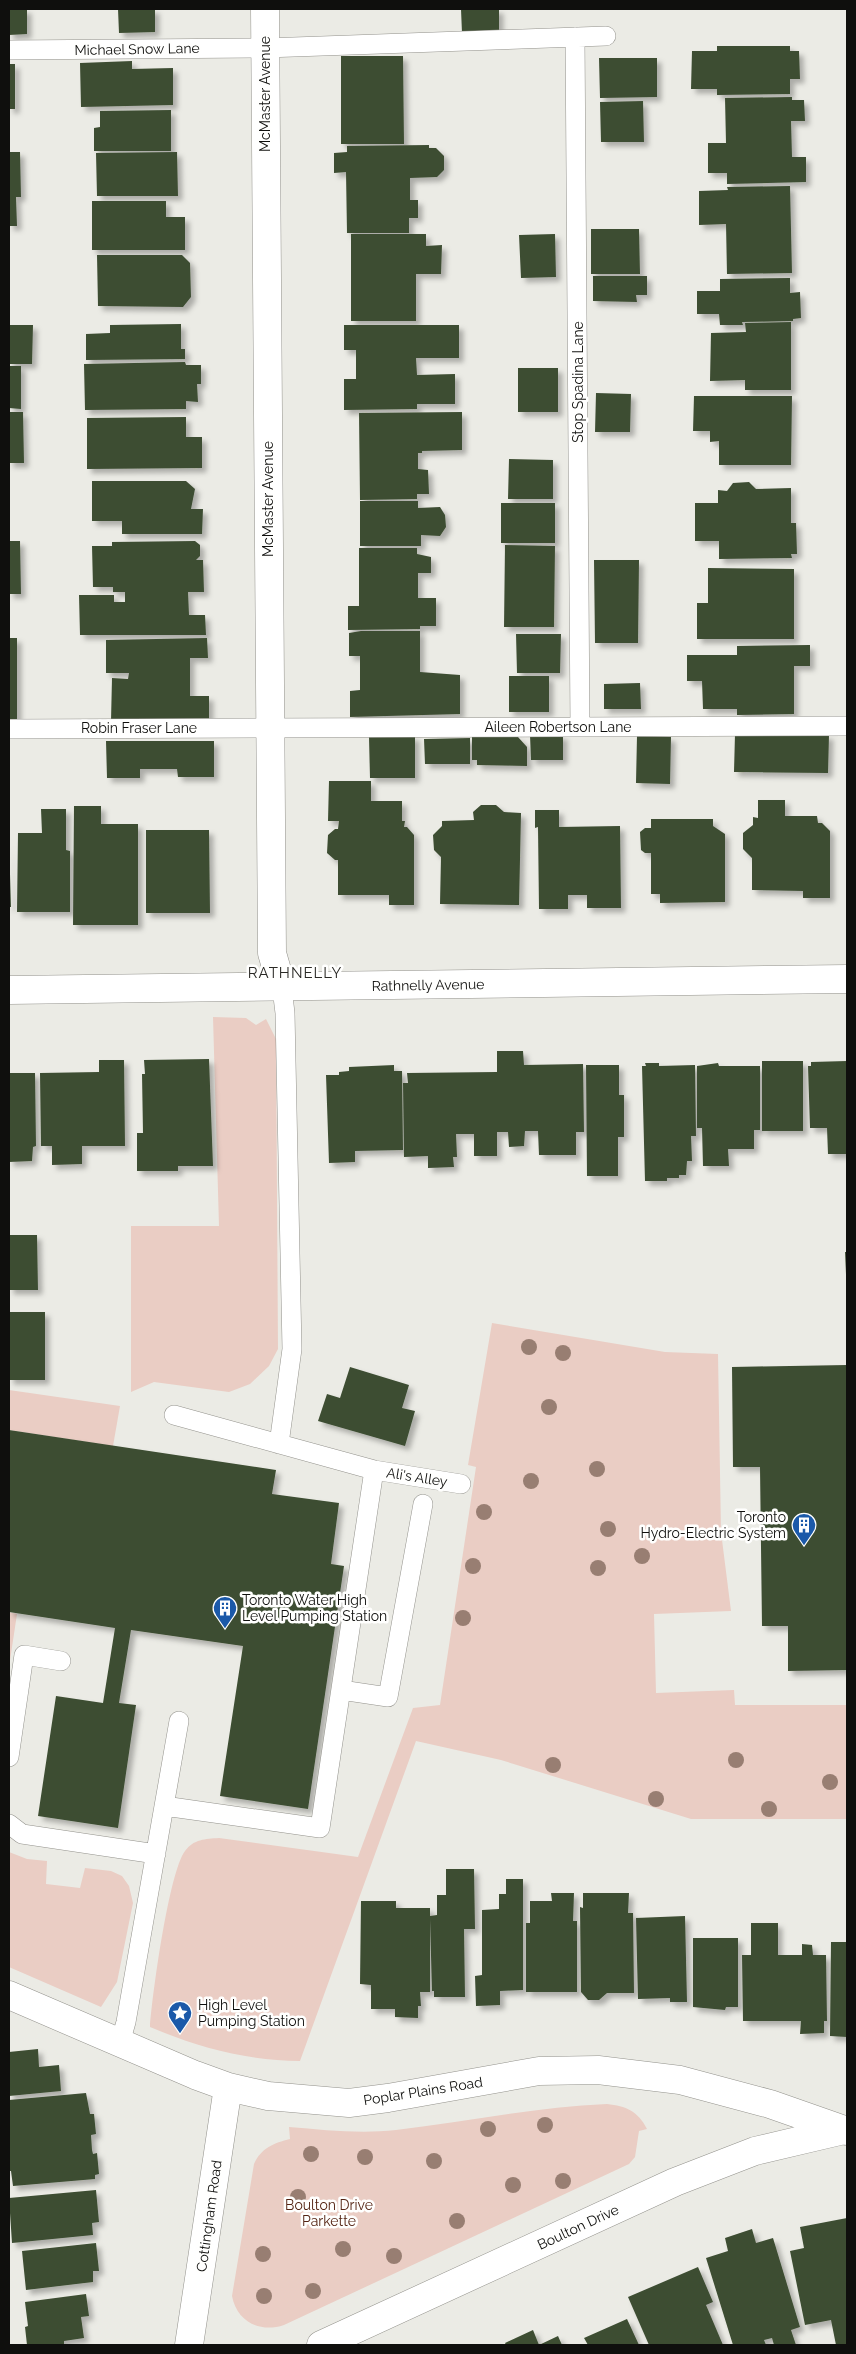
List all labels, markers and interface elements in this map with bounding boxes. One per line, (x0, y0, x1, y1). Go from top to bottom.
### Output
street label: McMaster Avenue (257, 36, 273, 152)
street label: Michael Snow Lane (74, 40, 200, 58)
street label: Stop Spadina Lane (570, 321, 586, 443)
street label: McMaster Avenue (260, 441, 276, 557)
street label: Aileen Robertson Lane (484, 719, 632, 735)
street label: Robin Fraser Lane (81, 720, 197, 736)
district label: RATHNELLY (248, 964, 342, 982)
street label: Rathnelly Avenue (372, 976, 484, 994)
street label: Ali's Alley (385, 1464, 449, 1490)
place label: Toronto Hydro-Electric System (640, 1509, 786, 1541)
building icon: Toronto Hydro-Electric System (791, 1512, 817, 1546)
place label: Toronto Water High Level Pumping Station (242, 1592, 387, 1624)
building icon: Toronto Water High Level Pumping Station (212, 1595, 238, 1629)
place label: High Level Pumping Station (198, 1997, 305, 2029)
place icon: High Level Pumping Station (167, 2000, 193, 2034)
street label: Poplar Plains Road (362, 2074, 484, 2108)
street label: Cottingham Road (193, 2159, 225, 2273)
park label: Boulton Drive Parkette (285, 2197, 373, 2229)
street label: Boulton Drive (535, 2201, 621, 2253)

